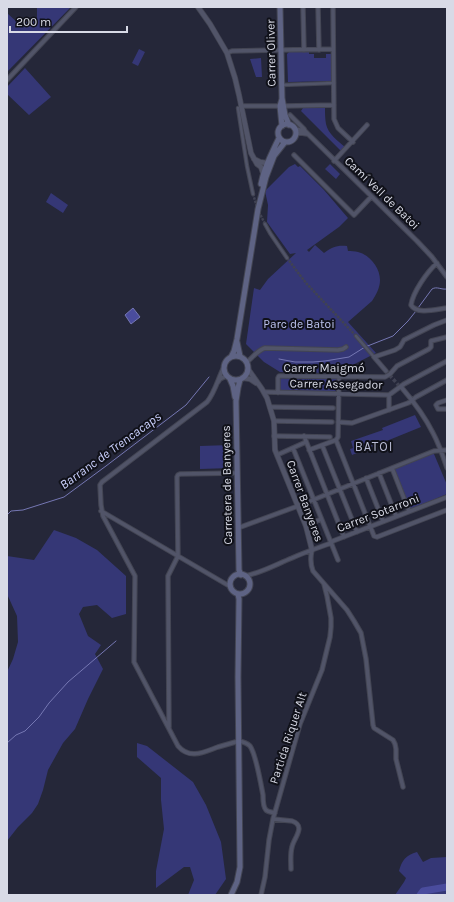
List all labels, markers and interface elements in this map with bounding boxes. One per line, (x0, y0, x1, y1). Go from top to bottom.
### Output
scale bar (10, 8, 127, 34)
text: 200 m (16, 15, 51, 29)
street label: Carrer Oliver (263, 19, 279, 87)
street label: Camí Vell de Batoi (342, 154, 422, 232)
park label: Parc de Batoi (263, 317, 335, 331)
street label: Carrer Maigmó (284, 361, 364, 375)
street label: Carrer Assegador (289, 376, 383, 392)
water label: Barranc de Trencacaps (57, 409, 164, 492)
street label: Carretera de Banyeres (219, 425, 235, 545)
district label: BATOI (355, 439, 393, 454)
street label: Carrer Banyeres (284, 458, 326, 544)
street label: Carrer Sotarroni (335, 491, 421, 535)
street label: Partida Riquer Alt (267, 690, 310, 786)

